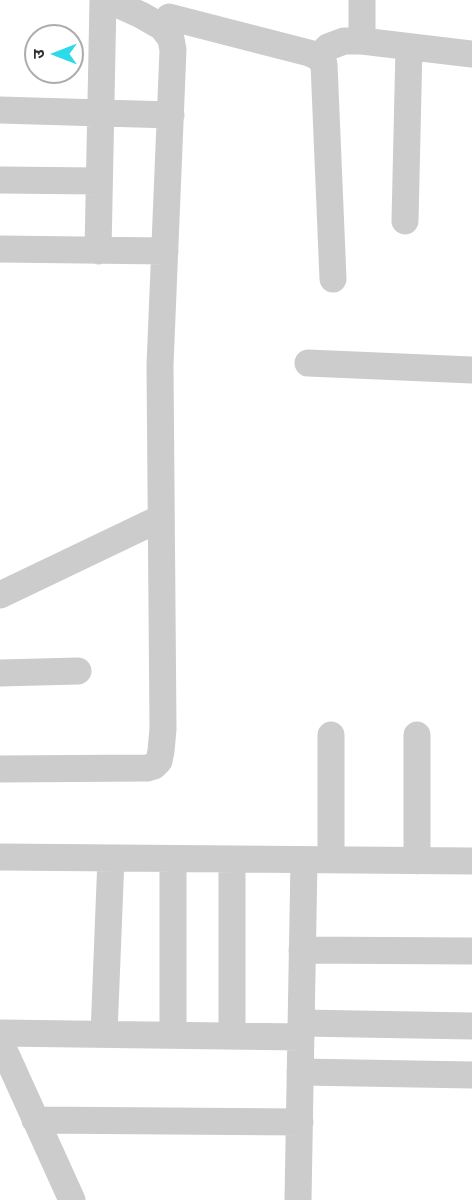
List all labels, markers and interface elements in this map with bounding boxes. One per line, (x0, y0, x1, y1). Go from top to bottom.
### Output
north arrow (24, 24, 84, 84)
text: उ (28, 49, 48, 59)

